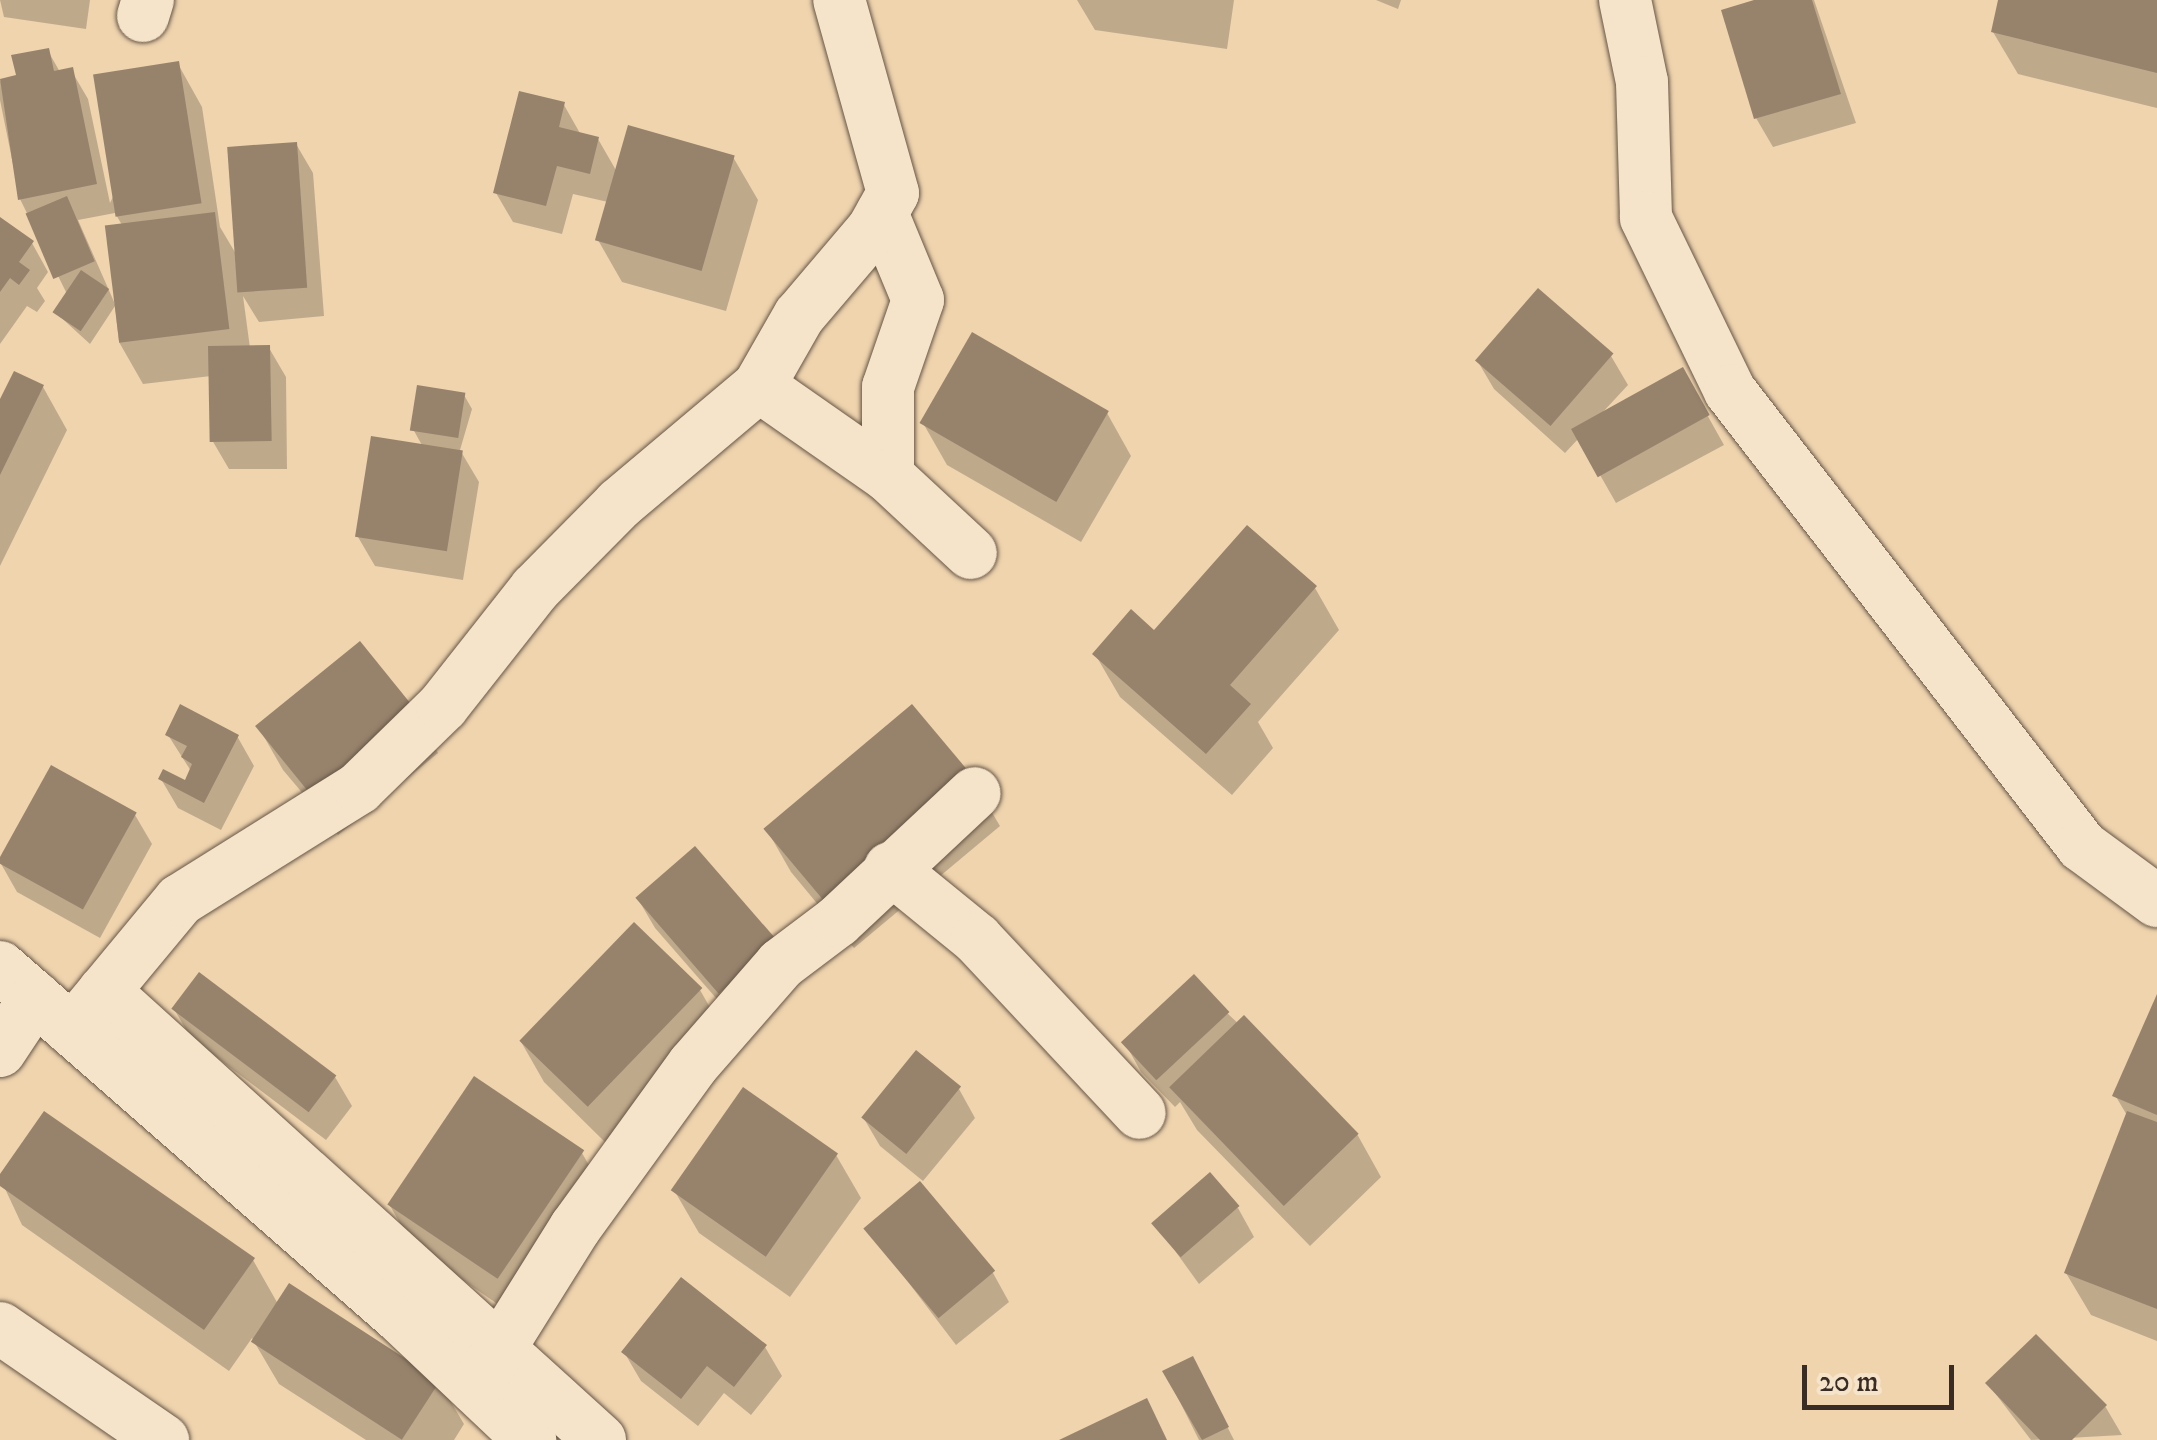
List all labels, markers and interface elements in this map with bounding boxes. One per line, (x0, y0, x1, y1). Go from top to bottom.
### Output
scale bar (1807, 1345, 1960, 1407)
text: 20 m (1819, 1364, 1879, 1401)

